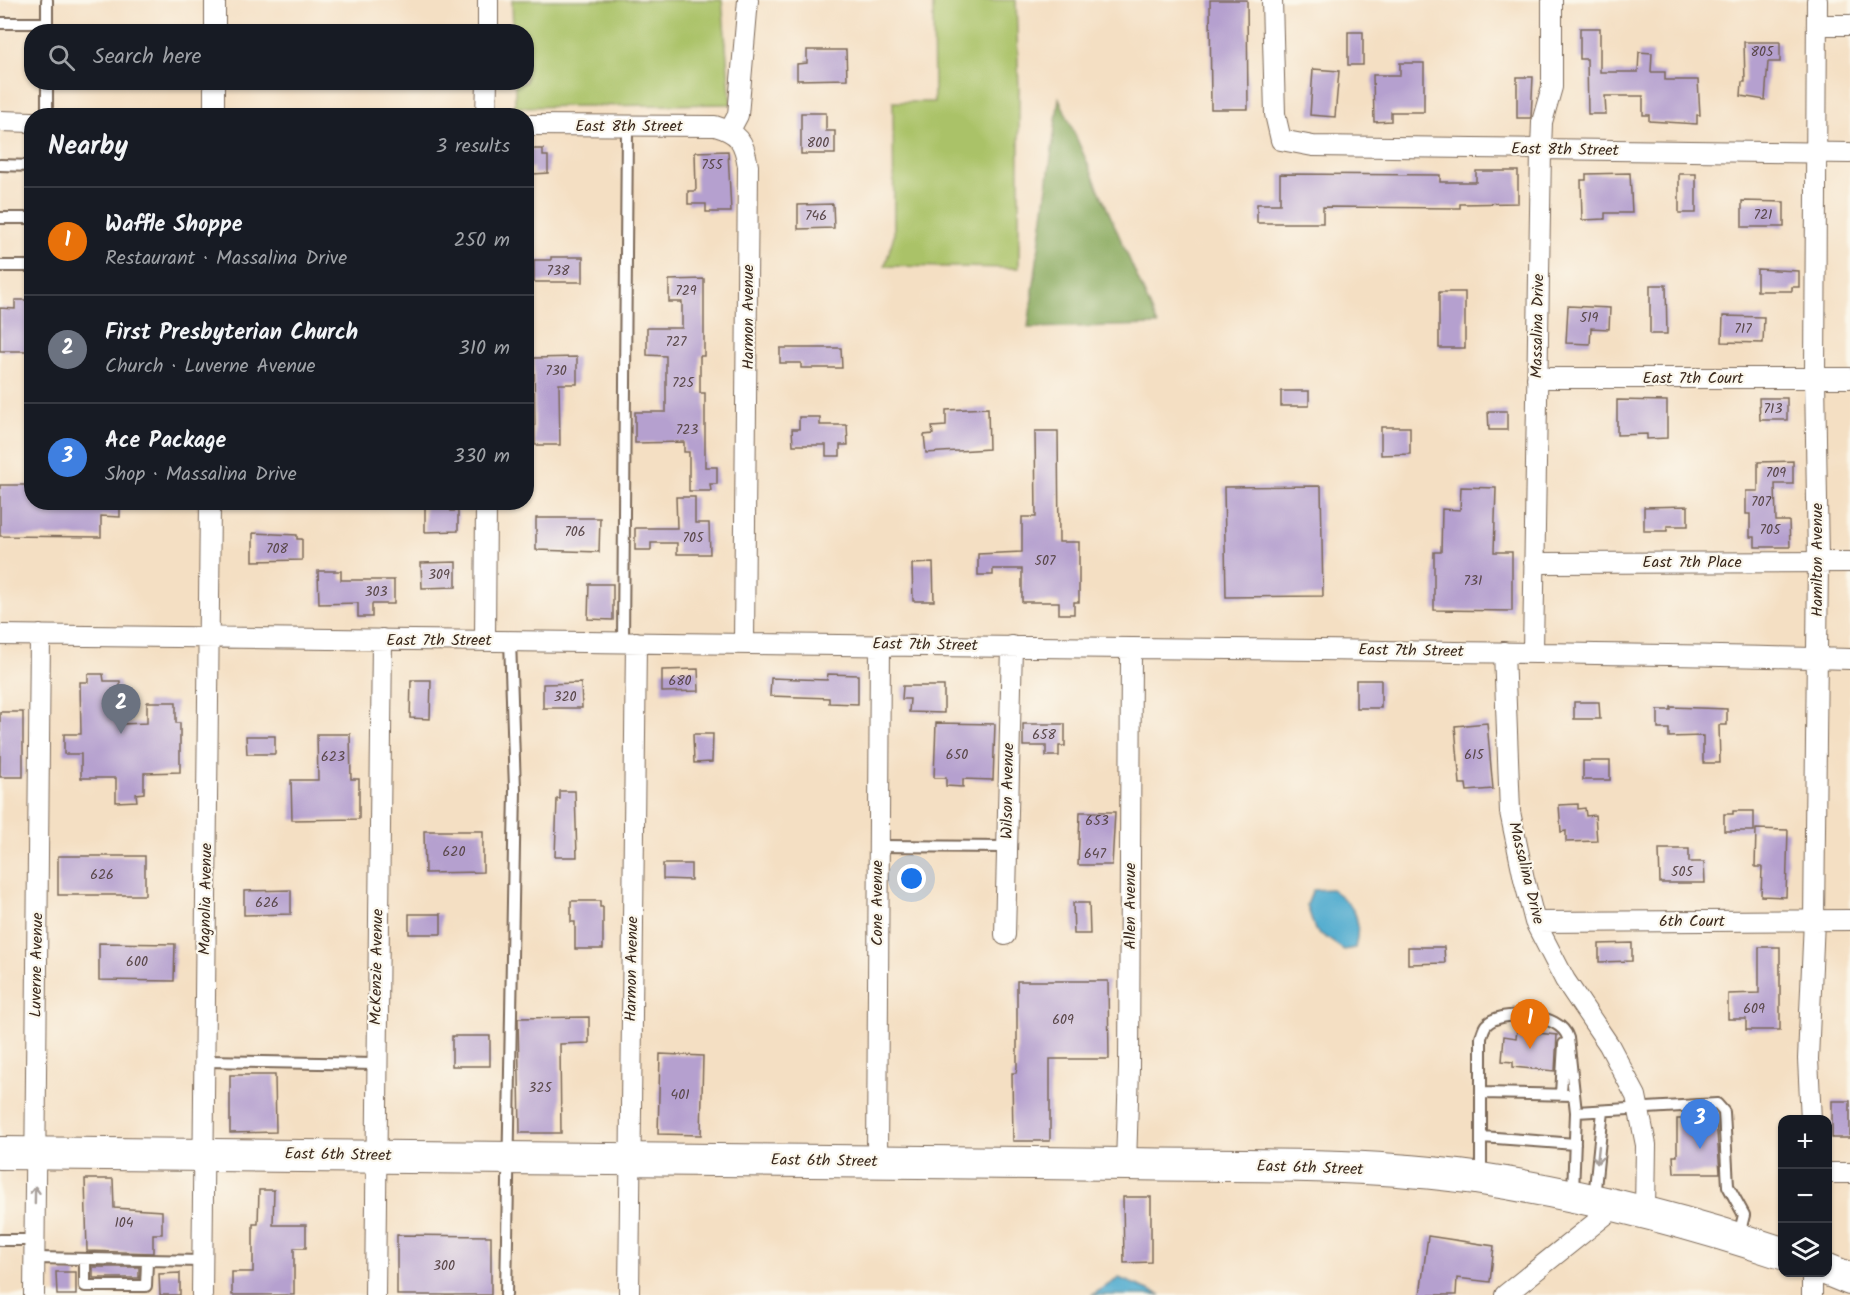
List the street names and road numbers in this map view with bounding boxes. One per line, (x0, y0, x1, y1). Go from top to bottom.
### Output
street label: East 8th Street (575, 114, 684, 139)
street label: East 8th Street (1511, 137, 1620, 163)
street label: Harmon Avenue (736, 264, 761, 370)
street label: Massalina Drive (1525, 273, 1551, 379)
street label: East 7th Court (1643, 366, 1744, 391)
street label: Hamilton Avenue (1805, 503, 1830, 617)
street label: East 7th Place (1642, 550, 1742, 575)
street label: East 7th Street (386, 628, 493, 653)
street label: East 7th Street (872, 632, 979, 658)
street label: East 7th Street (1358, 638, 1465, 664)
street label: Wilson Avenue (995, 743, 1021, 839)
street label: Massalina Drive (1501, 819, 1551, 927)
street label: Magnolia Avenue (193, 843, 219, 955)
street label: Cone Avenue (865, 860, 890, 946)
street label: Allen Avenue (1118, 863, 1143, 949)
street label: McKenzie Avenue (363, 909, 391, 1025)
street label: 6th Court (1659, 909, 1726, 934)
street label: Luverne Avenue (24, 912, 50, 1018)
street label: Harmon Avenue (619, 916, 645, 1022)
street label: East 6th Street (284, 1142, 392, 1168)
street label: East 6th Street (770, 1148, 878, 1174)
street label: East 6th Street (1256, 1154, 1365, 1182)

